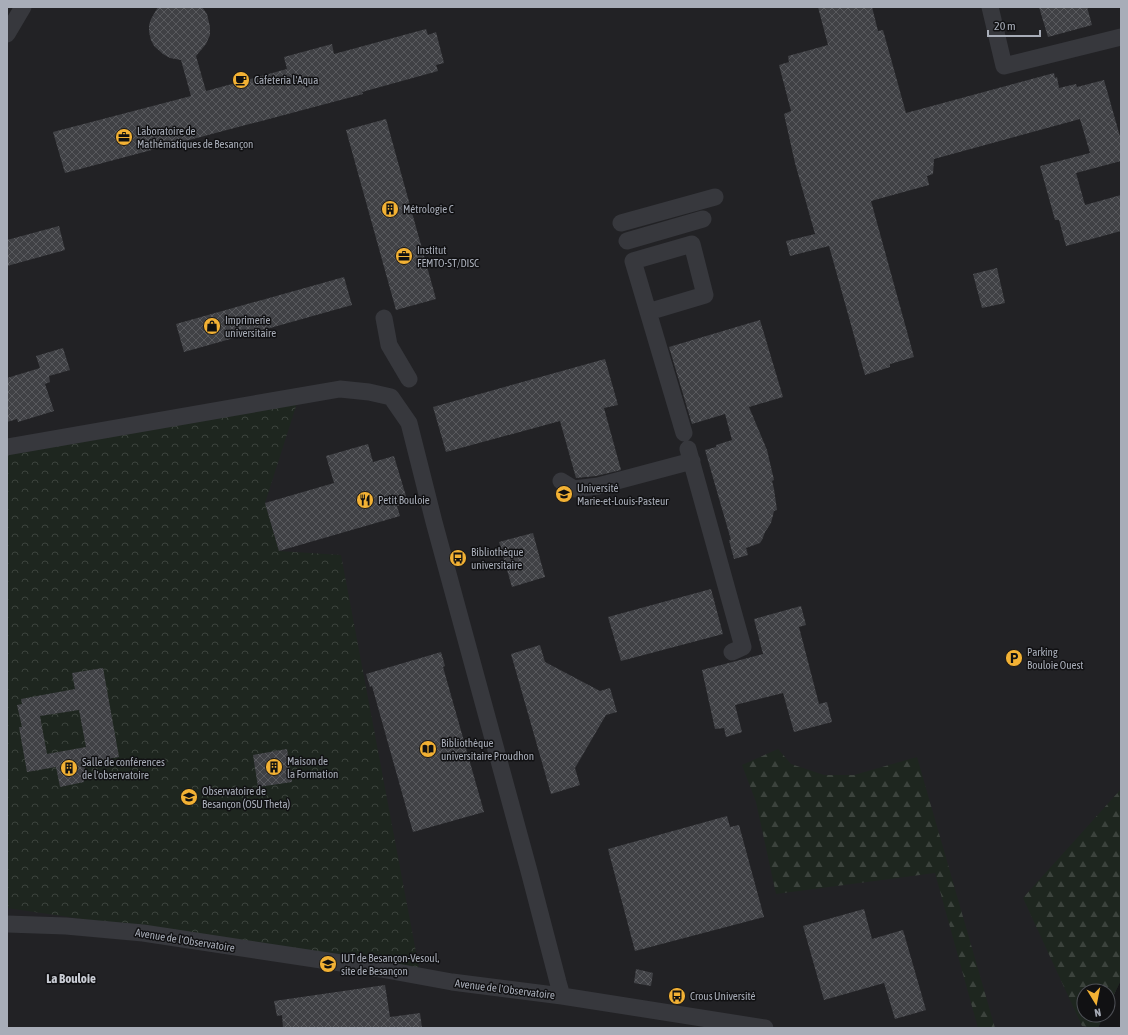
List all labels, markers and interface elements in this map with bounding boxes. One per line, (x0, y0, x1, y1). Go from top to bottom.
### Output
scale bar (988, 12, 1040, 38)
text: 20 m (994, 19, 1016, 33)
cafe icon: Cafeteria l'Aqua (231, 70, 251, 90)
place label: Cafeteria l'Aqua (254, 74, 318, 86)
place label: Laboratoire de Mathématiques de Besançon (137, 125, 253, 150)
office icon: Laboratoire de Mathématiques de Besançon (114, 127, 134, 147)
building icon: Métrologie C (380, 199, 400, 219)
place label: Métrologie C (403, 203, 454, 215)
place label: Institut FEMTO-ST/DISC (417, 244, 479, 269)
office icon: Institut FEMTO-ST/DISC (394, 246, 414, 266)
place label: Imprimerie universitaire (225, 314, 276, 339)
shop icon: Imprimerie universitaire (202, 316, 222, 336)
place label: Université Marie-et-Louis-Pasteur (577, 482, 669, 507)
school or university icon: Université Marie-et-Louis-Pasteur (554, 484, 574, 504)
restaurant icon: Petit Bouloie (355, 490, 375, 510)
place label: Petit Bouloie (378, 494, 430, 506)
place label: Bibliothèque universitaire (471, 546, 524, 571)
bus stop icon: Bibliothèque universitaire (448, 548, 468, 568)
place label: Parking Bouloie Ouest (1027, 646, 1084, 671)
parking icon: Parking Bouloie Ouest (1004, 648, 1024, 668)
place label: Bibliothèque universitaire Proudhon (441, 737, 534, 762)
library icon: Bibliothèque universitaire Proudhon (418, 739, 438, 759)
place label: Maison de la Formation (287, 755, 338, 780)
place label: Salle de conférences de l'observatoire (82, 756, 165, 781)
building icon: Maison de la Formation (264, 757, 284, 777)
building icon: Salle de conférences de l'observatoire (59, 758, 79, 778)
place label: Observatoire de Besançon (OSU Theta) (202, 785, 291, 810)
school or university icon: Observatoire de Besançon (OSU Theta) (179, 787, 199, 807)
street label: Avenue de l'Observatoire (134, 926, 236, 954)
place label: IUT de Besançon-Vesoul, site de Besançon (341, 952, 440, 977)
school or university icon: IUT de Besançon-Vesoul, site de Besançon (318, 954, 338, 974)
district label: La Bouloie (46, 971, 96, 986)
street label: Avenue de l'Observatoire (454, 977, 556, 1001)
north arrow (1076, 983, 1116, 1023)
bus stop icon: Crous Université (667, 986, 687, 1006)
place label: Crous Université (690, 990, 756, 1002)
text: N (1093, 1006, 1102, 1019)

